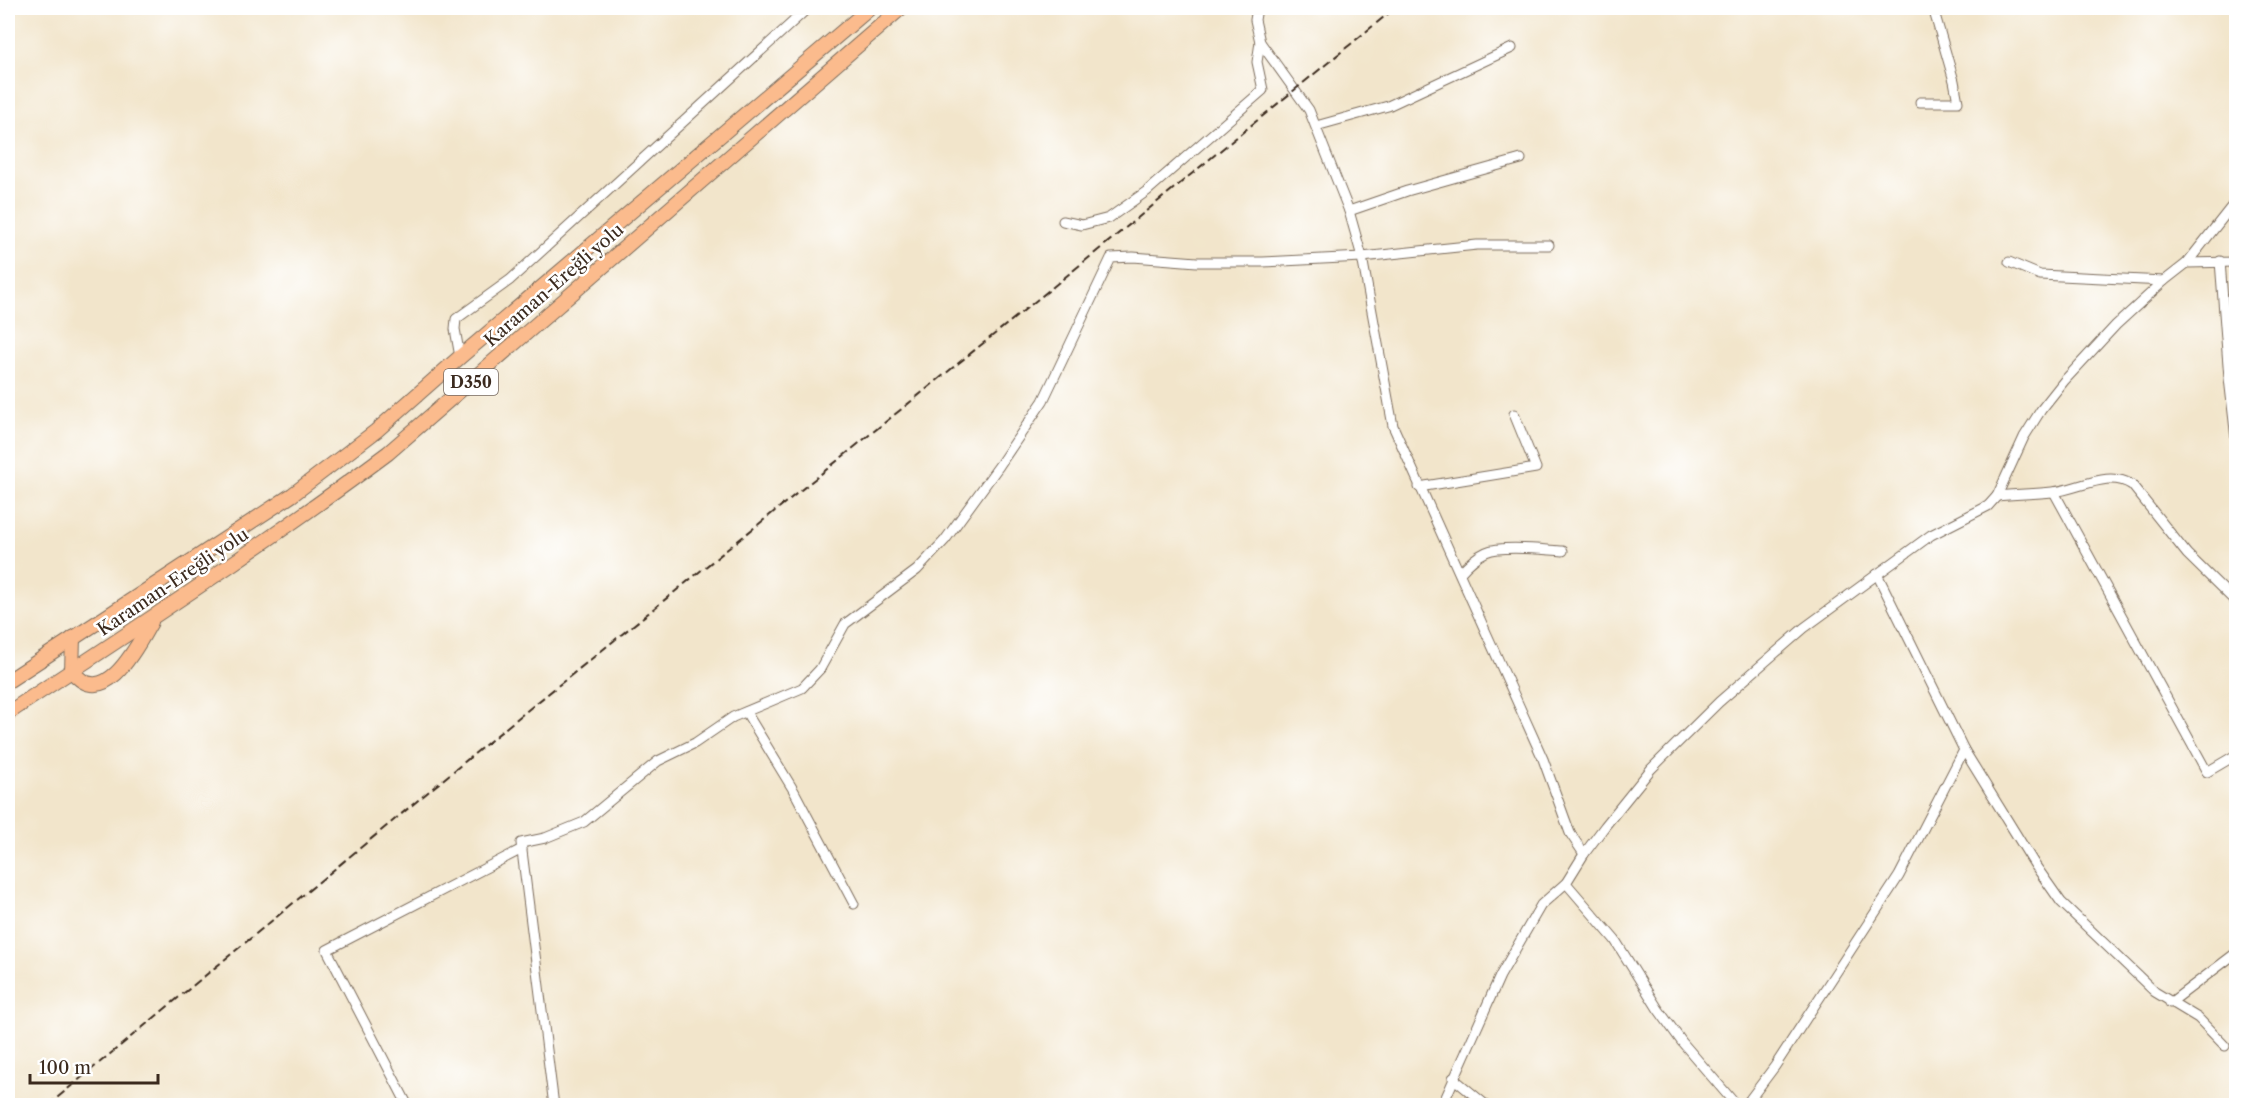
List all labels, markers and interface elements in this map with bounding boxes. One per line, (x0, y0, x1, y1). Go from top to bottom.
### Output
street label: Karaman-Ereğli yolu (480, 219, 628, 351)
road number: D350 (444, 369, 498, 395)
street label: Karaman-Ereğli yolu (93, 523, 253, 641)
scale bar (30, 1047, 158, 1085)
text: 100 m (39, 1057, 91, 1079)

